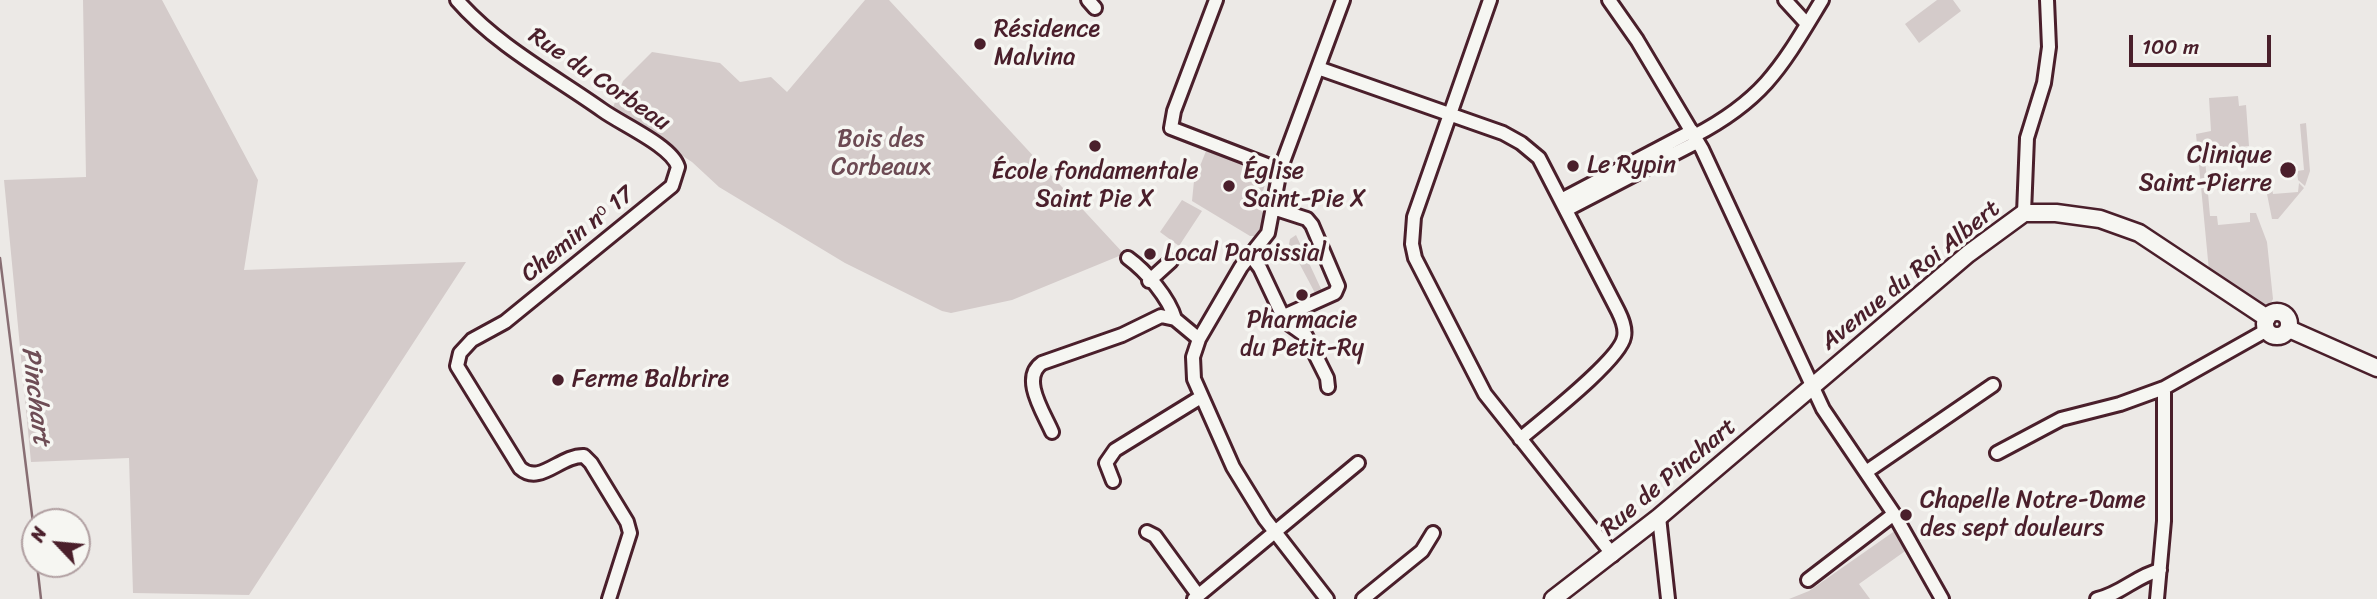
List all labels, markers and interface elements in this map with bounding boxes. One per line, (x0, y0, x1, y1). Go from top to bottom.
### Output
place label: Résidence Malvina (994, 16, 1100, 72)
scale bar (2132, 21, 2274, 65)
street label: Rue du Corbeau (523, 22, 675, 138)
text: 100 m (2142, 28, 2199, 66)
marker: Résidence Malvina (972, 36, 988, 52)
park label: Bois des Corbeaux (831, 126, 931, 182)
marker: École fondamentale Saint Pie X (1087, 138, 1103, 154)
place label: Clinique Saint-Pierre (2139, 142, 2272, 198)
place label: Le Rypin (1587, 152, 1676, 180)
place label: École fondamentale Saint Pie X (991, 158, 1199, 214)
place label: Église Saint-Pie X (1243, 158, 1366, 214)
marker: Le Rypin (1565, 158, 1581, 174)
marker: Clinique Saint-Pierre (2278, 160, 2298, 180)
marker: Église Saint-Pie X (1221, 178, 1237, 194)
street label: Chemin nᵒ 17 (516, 181, 640, 289)
street label: Avenue du Roi Albert (1816, 195, 2006, 357)
place label: Local Paroissial (1164, 240, 1326, 268)
marker: Local Paroissial (1142, 246, 1158, 262)
marker: Pharmacie du Petit-Ry (1294, 287, 1310, 303)
place label: Pharmacie du Petit-Ry (1240, 307, 1364, 363)
water label: Pinchart (14, 345, 56, 447)
place label: Ferme Balbrire (572, 366, 729, 394)
marker: Ferme Balbrire (550, 372, 566, 388)
street label: Rue de Pinchart (1595, 413, 1743, 543)
place label: Chapelle Notre-Dame des sept douleurs (1920, 487, 2146, 543)
marker: Chapelle Notre-Dame des sept douleurs (1898, 507, 1914, 523)
north arrow (21, 508, 91, 578)
text: N (21, 521, 56, 548)

